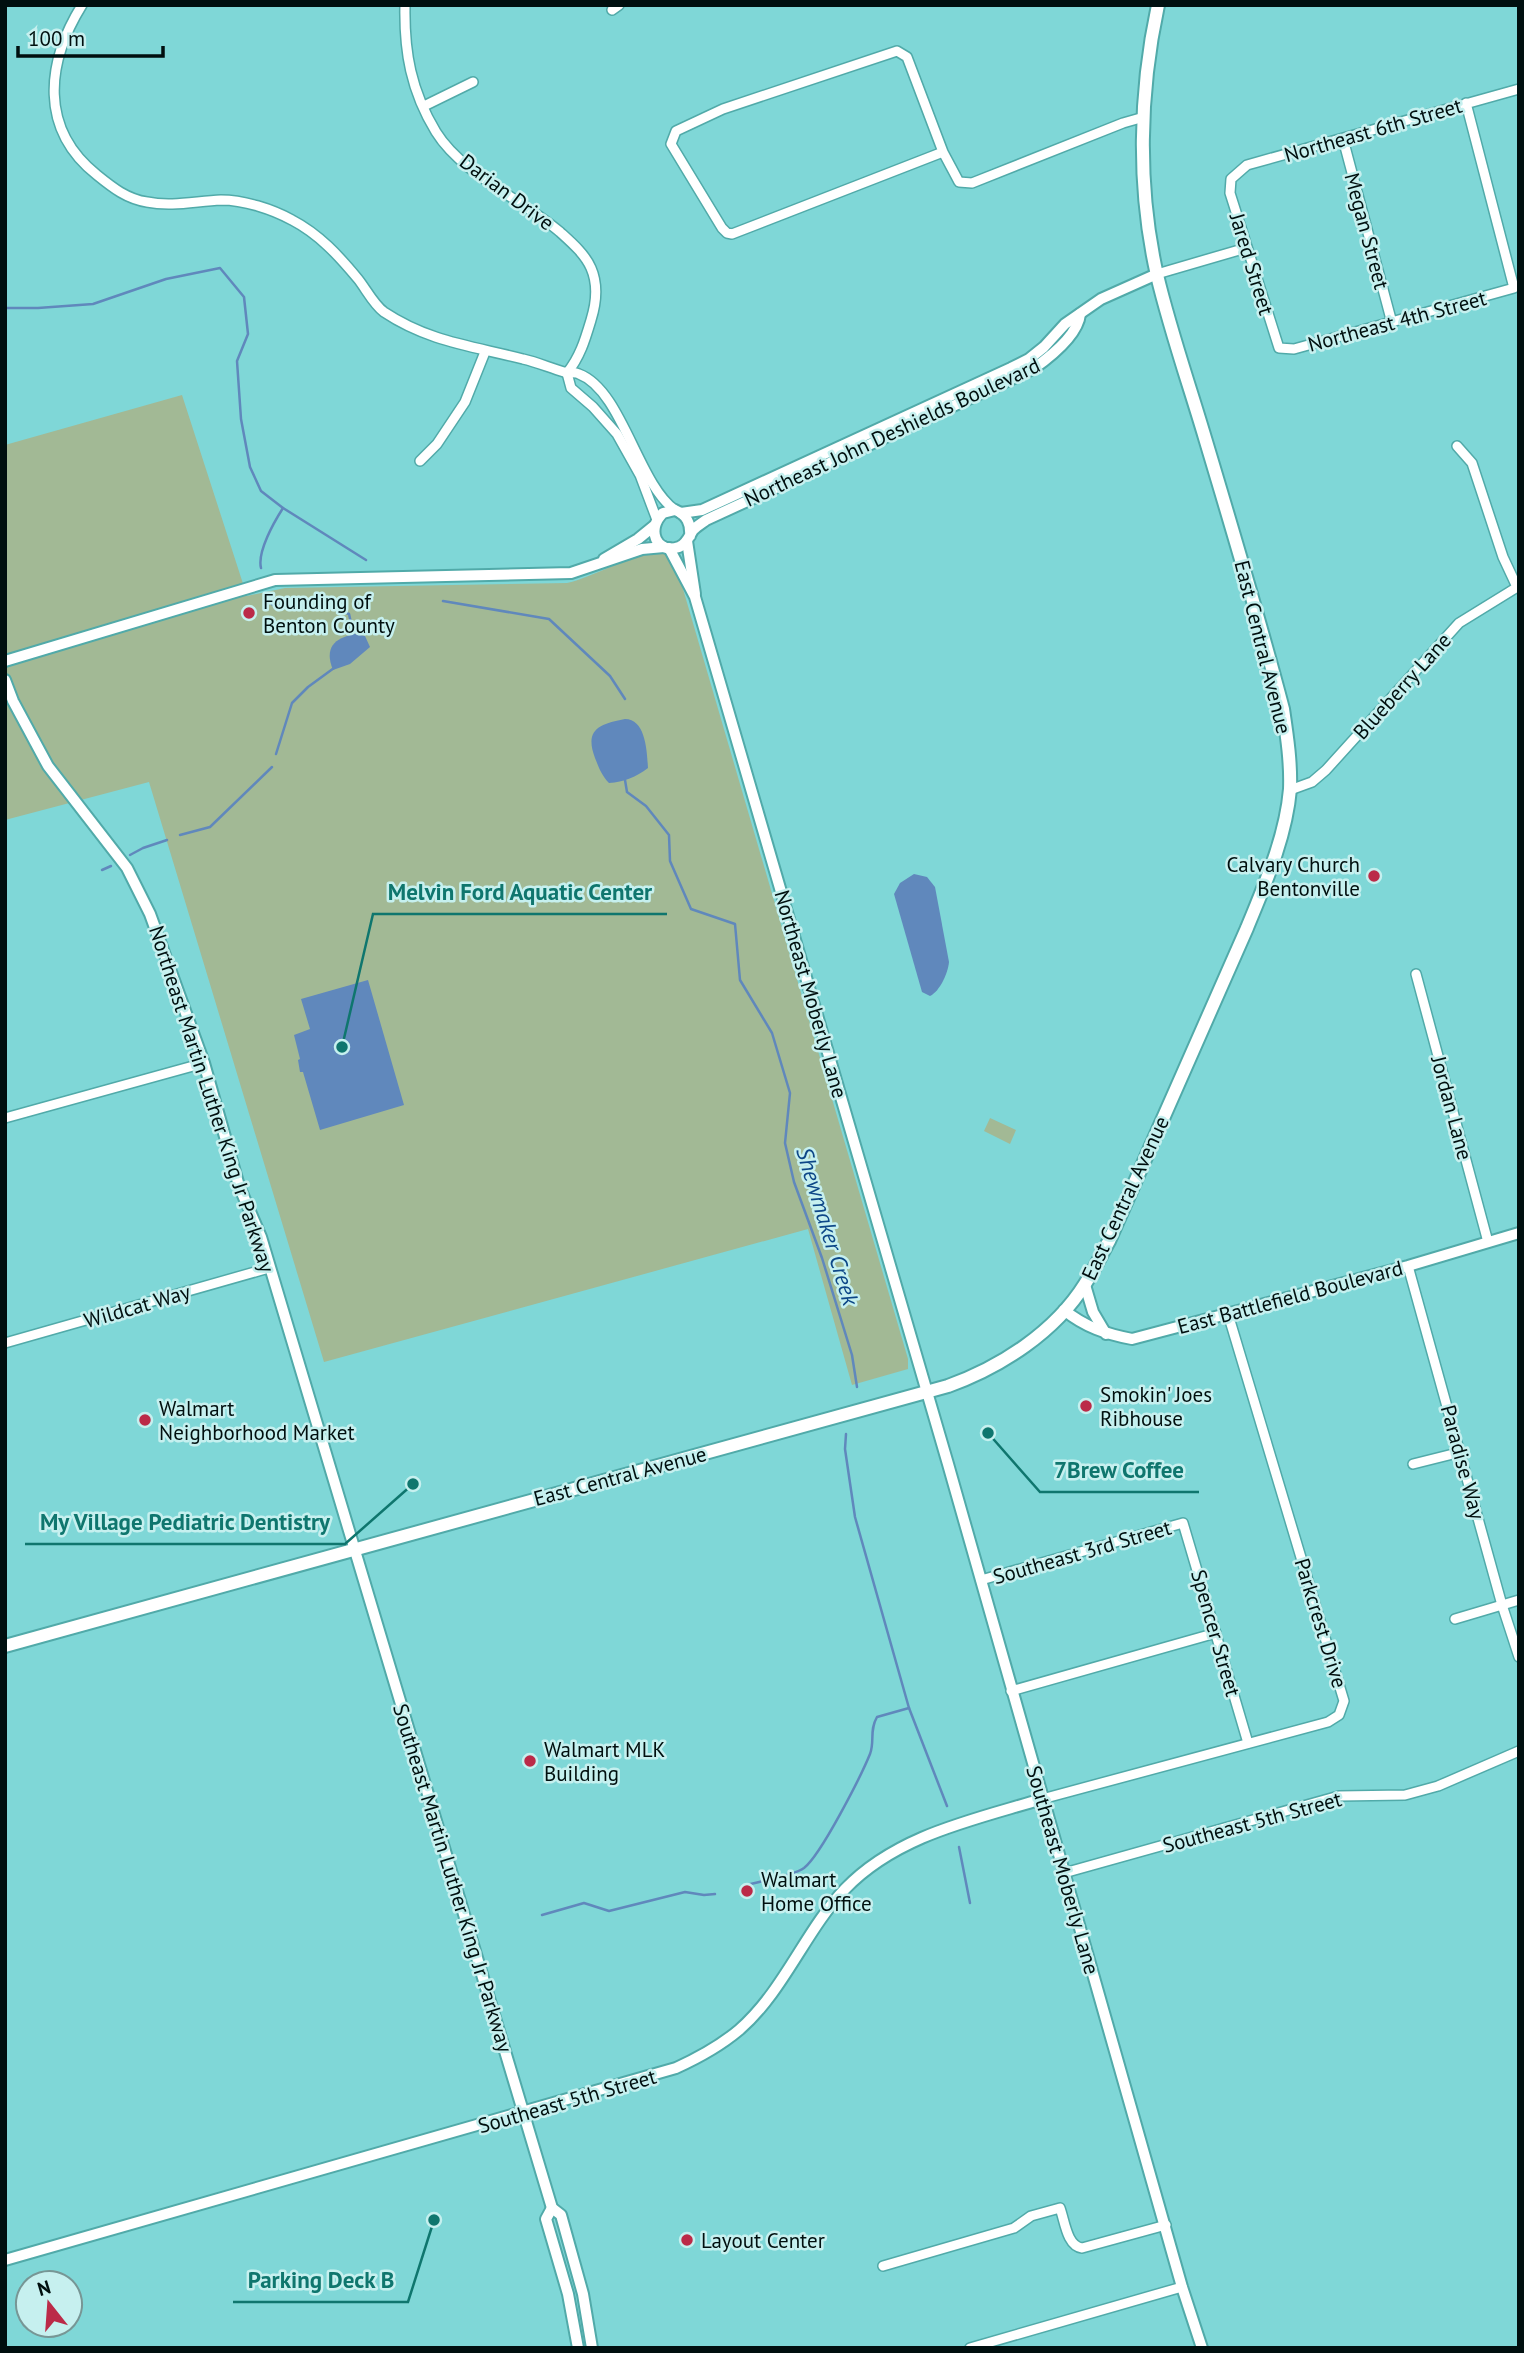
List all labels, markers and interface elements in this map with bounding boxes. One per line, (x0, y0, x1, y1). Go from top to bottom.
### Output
scale bar (18, 14, 163, 58)
text: 100 m (28, 25, 85, 52)
street label: Northeast 6th Street (1281, 92, 1465, 168)
street label: Darian Drive (454, 148, 560, 236)
street label: Megan Street (1338, 170, 1396, 292)
street label: Jared Street (1223, 209, 1280, 318)
street label: Northeast 4th Street (1305, 284, 1489, 358)
street label: Northeast John Deshields Boulevard (740, 351, 1044, 513)
street label: East Central Avenue (1228, 557, 1298, 737)
place label: Founding of Benton County (263, 588, 395, 639)
marker: Founding of Benton County (241, 605, 257, 621)
street label: Blueberry Lane (1347, 627, 1457, 745)
place label: Calvary Church Bentonville (1227, 851, 1360, 902)
marker: Calvary Church Bentonville (1366, 868, 1382, 884)
callout: Melvin Ford Aquatic Center (373, 870, 667, 914)
text: Melvin Ford Aquatic Center (388, 877, 653, 906)
street label: Northeast Moberly Lane (768, 887, 854, 1101)
street label: Northeast Martin Luther King Jr Parkway (143, 922, 281, 1276)
street label: Jordan Lane (1425, 1052, 1479, 1163)
street label: East Central Avenue (1075, 1112, 1175, 1284)
water label: Shewmaker Creek (790, 1143, 866, 1310)
street label: East Battlefield Boulevard (1174, 1254, 1406, 1340)
street label: Wildcat Way (81, 1278, 194, 1334)
place label: Smokin' Joes Ribhouse (1100, 1381, 1212, 1432)
place label: Walmart Neighborhood Market (159, 1395, 355, 1446)
marker: Smokin' Joes Ribhouse (1078, 1398, 1094, 1414)
street label: Paradise Way (1435, 1402, 1491, 1522)
marker: Walmart Neighborhood Market (137, 1412, 153, 1428)
street label: East Central Avenue (531, 1440, 709, 1512)
callout: 7Brew Coffee (1040, 1448, 1199, 1492)
text: 7Brew Coffee (1054, 1455, 1184, 1484)
callout: My Village Pediatric Dentistry (25, 1500, 345, 1544)
text: My Village Pediatric Dentistry (40, 1507, 331, 1536)
street label: Southeast 3rd Street (990, 1514, 1174, 1590)
street label: Parkcrest Drive (1288, 1555, 1354, 1691)
street label: Spencer Street (1185, 1566, 1247, 1700)
street label: Southeast Martin Luther King Jr Parkway (387, 1700, 519, 2056)
place label: Walmart MLK Building (544, 1736, 666, 1787)
marker: Walmart MLK Building (522, 1753, 538, 1769)
street label: Southeast Moberly Lane (1020, 1763, 1106, 1977)
street label: Southeast 5th Street (1160, 1785, 1344, 1859)
place label: Walmart Home Office (761, 1866, 872, 1917)
marker: Walmart Home Office (739, 1883, 755, 1899)
street label: Southeast 5th Street (475, 2063, 659, 2139)
place label: Layout Center (701, 2227, 825, 2254)
marker: Layout Center (679, 2232, 695, 2248)
callout: Parking Deck B (233, 2258, 408, 2302)
text: Parking Deck B (248, 2265, 394, 2294)
north arrow (14, 2269, 84, 2339)
text: N (35, 2274, 54, 2301)

